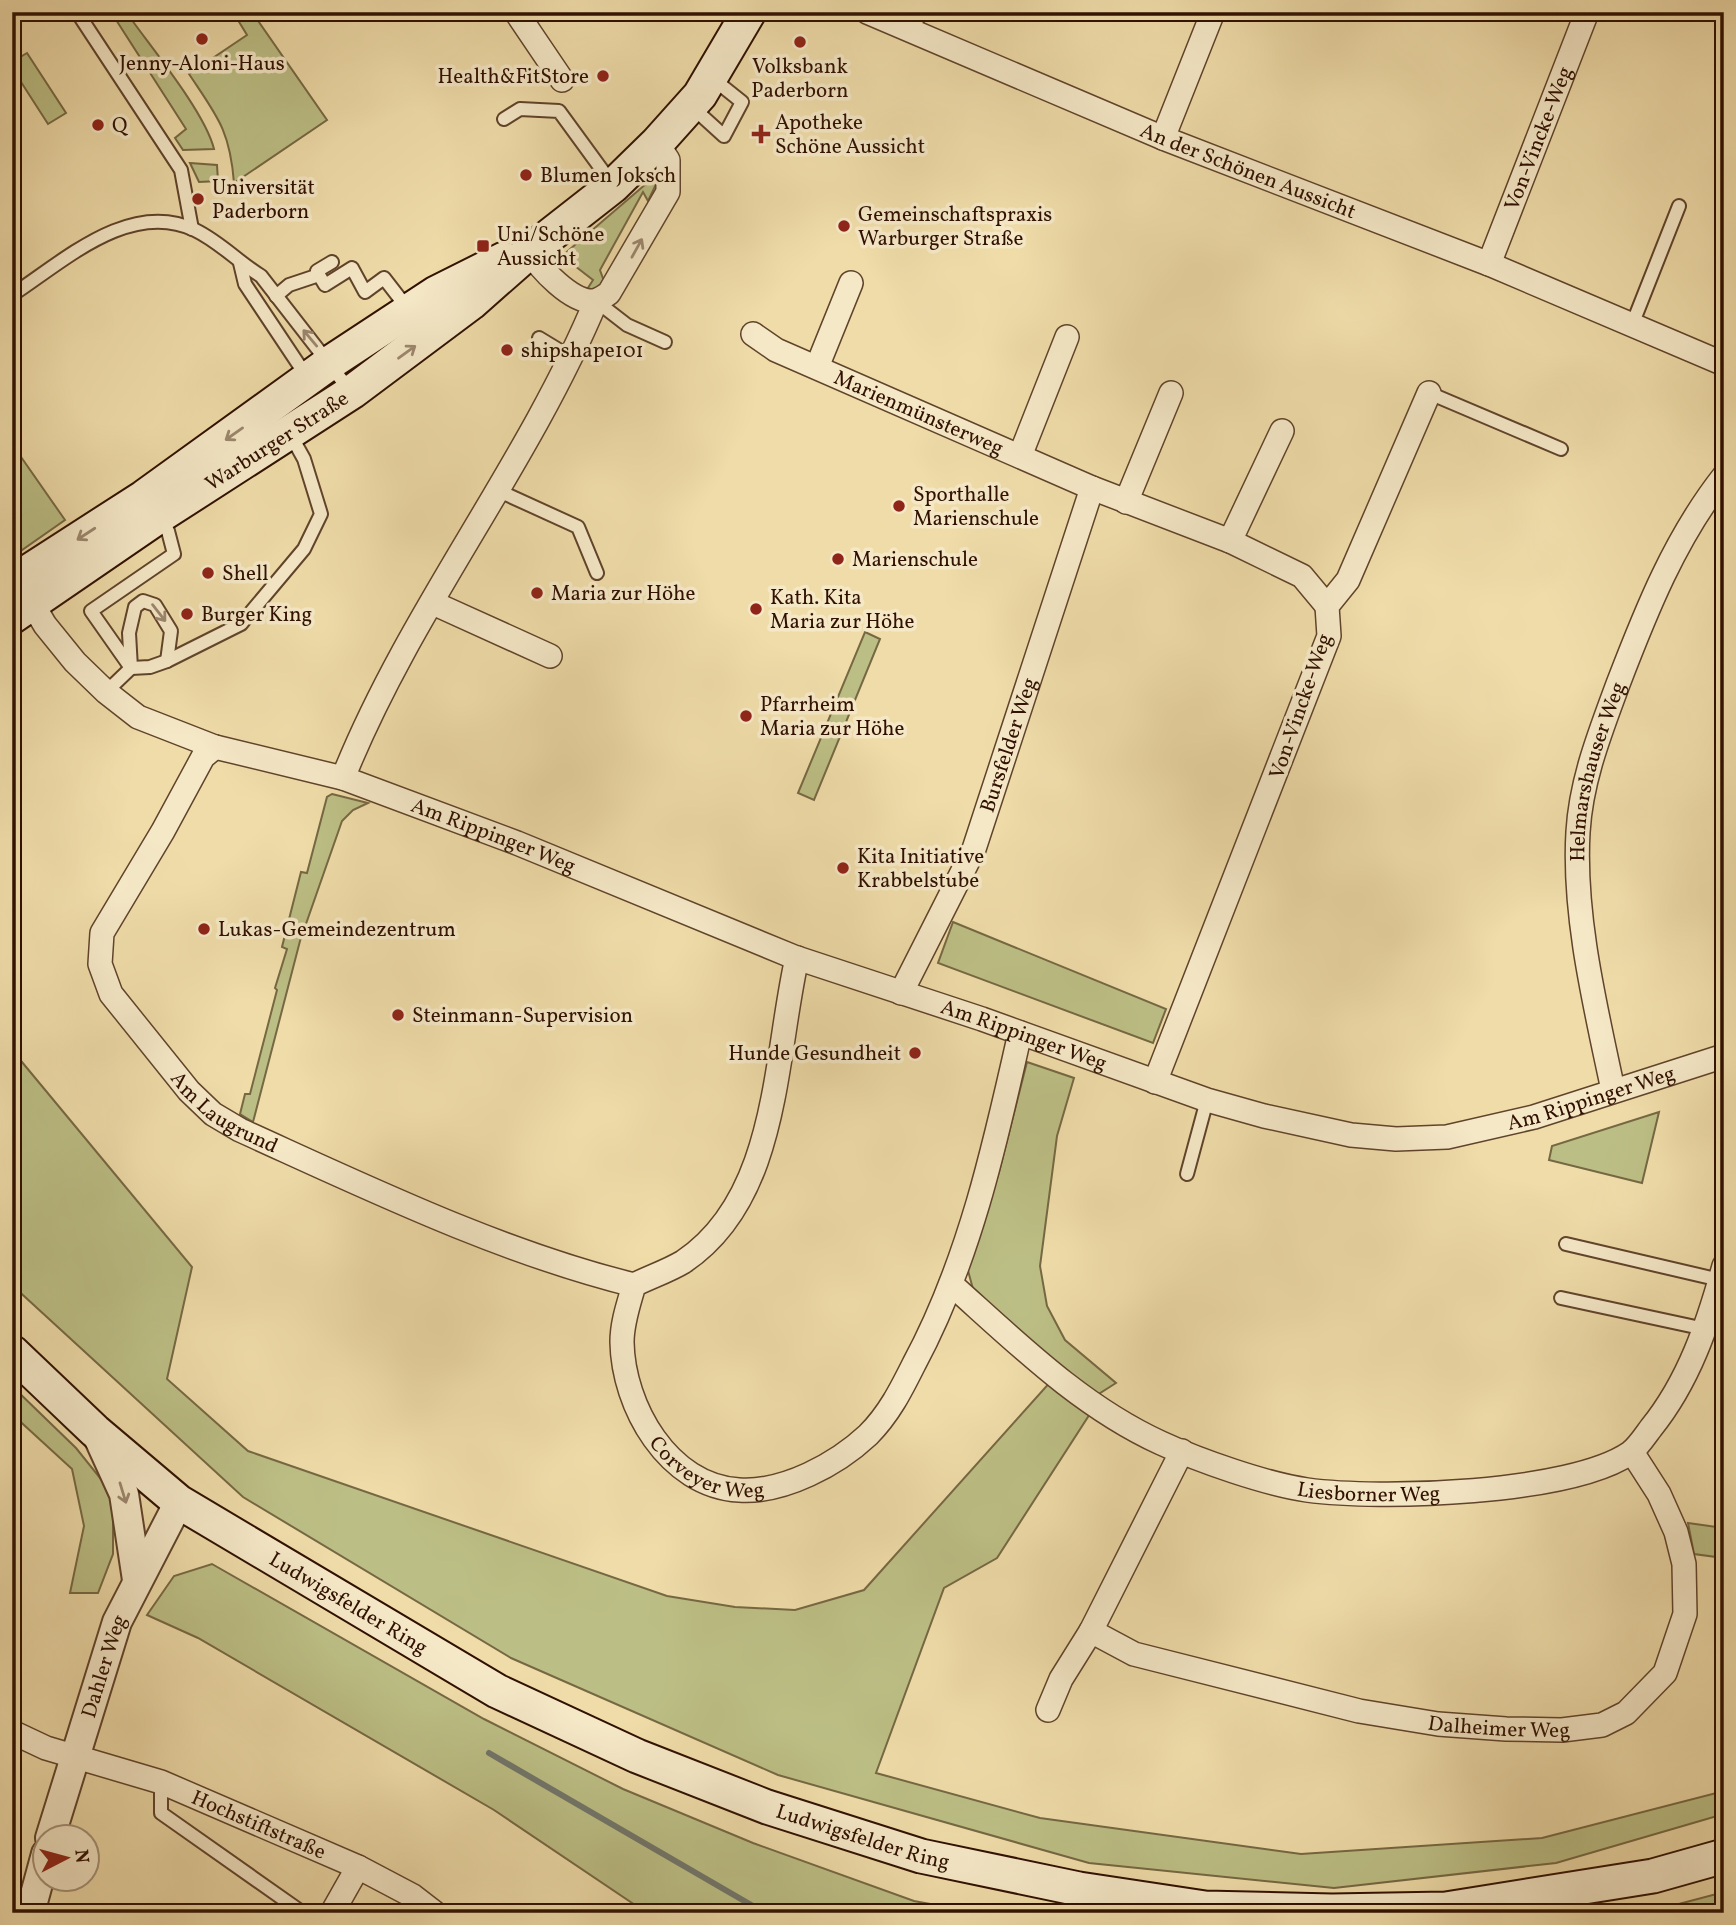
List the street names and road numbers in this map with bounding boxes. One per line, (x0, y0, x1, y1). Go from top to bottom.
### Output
street label: Von-Vincke-Weg (1498, 62, 1580, 215)
street label: An der Schönen Aussicht (1135, 117, 1360, 227)
street label: Marienmünsterweg (829, 364, 1008, 464)
street label: Warburger Straße (200, 385, 355, 499)
street label: Von-Vincke-Weg (1263, 630, 1340, 783)
street label: Bursfelder Weg (974, 674, 1045, 817)
street label: Helmarshauser Weg (1564, 678, 1634, 862)
street label: Am Rippinger Weg (407, 792, 580, 882)
street label: Am Rippinger Weg (937, 993, 1111, 1079)
street label: Am Rippinger Weg (1504, 1060, 1679, 1139)
street label: Am Laugrund (163, 1066, 282, 1161)
street label: Corveyer Weg (641, 1431, 766, 1507)
street label: Liesborner Weg (1295, 1476, 1441, 1510)
street label: Ludwigsfelder Ring (263, 1546, 433, 1663)
street label: Dahler Weg (75, 1609, 135, 1722)
street label: Dalheimer Weg (1426, 1710, 1572, 1746)
street label: Hochstiftstraße (186, 1784, 330, 1867)
street label: Ludwigsfelder Ring (772, 1798, 952, 1878)

